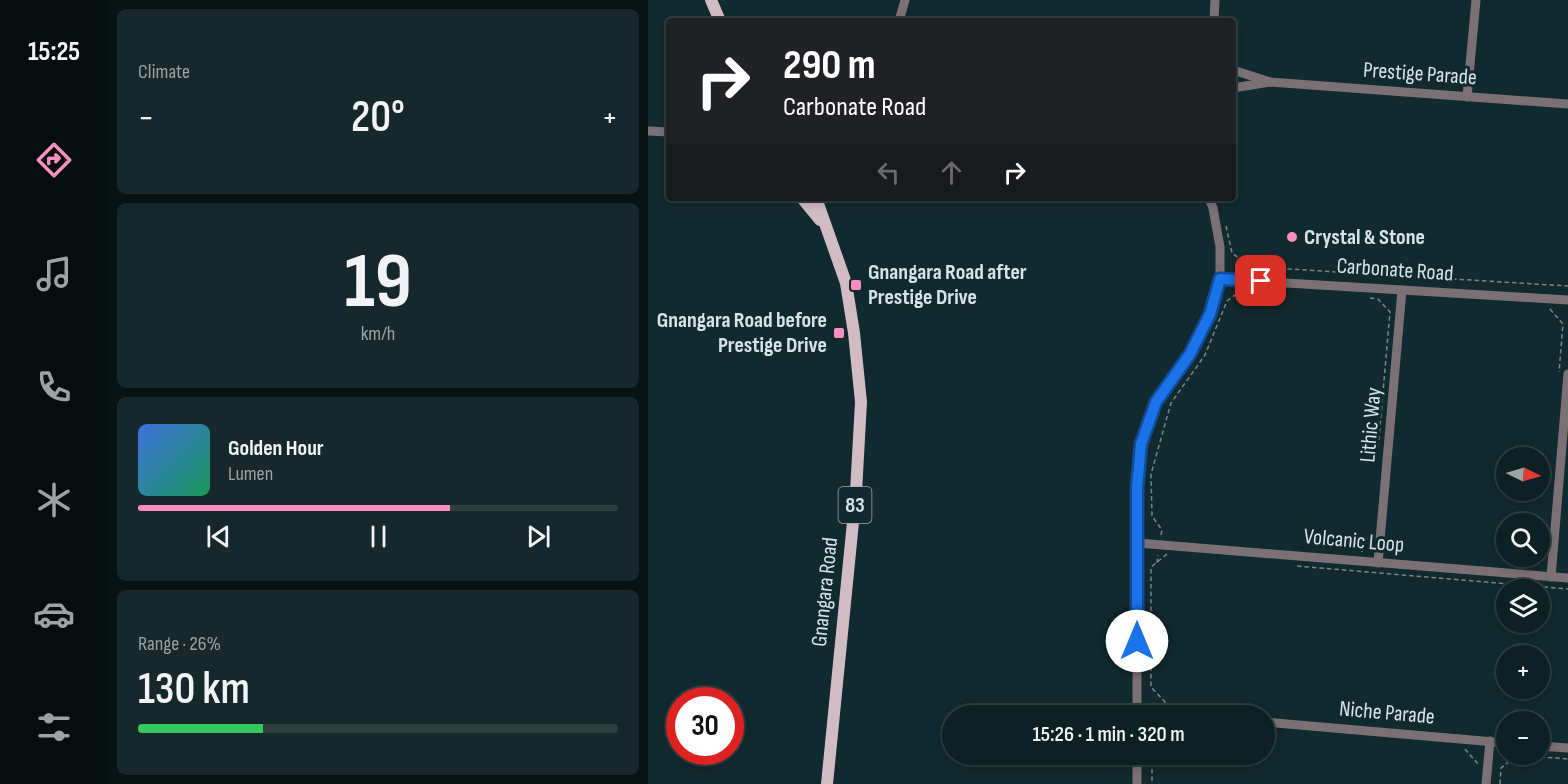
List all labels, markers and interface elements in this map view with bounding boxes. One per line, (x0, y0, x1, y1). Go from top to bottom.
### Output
text: 15:25 (28, 36, 80, 68)
text: 290 m (783, 40, 876, 91)
icon: right (684, 42, 762, 120)
street label: Prestige Parade (1362, 57, 1478, 91)
text: Climate (138, 60, 190, 84)
text: 20° (351, 90, 405, 145)
text: Carbonate Road (783, 91, 926, 123)
text: − (138, 98, 154, 138)
text: + (602, 98, 618, 138)
icon: directions (33, 139, 75, 181)
icon: left (872, 156, 905, 189)
icon: ahead (935, 156, 968, 189)
icon: right (998, 156, 1031, 189)
place label: Crystal & Stone (1304, 224, 1425, 251)
marker: Crystal & Stone (1285, 230, 1299, 244)
text: 19 (344, 236, 412, 329)
street label: Carbonate Road (1336, 252, 1454, 288)
icon: music (33, 253, 75, 295)
pin (1235, 255, 1286, 306)
place label: Gnangara Road after Prestige Drive (868, 259, 1027, 311)
icon: arrive (1244, 264, 1277, 297)
marker: Gnangara Road after Prestige Drive (849, 278, 863, 292)
place label: Gnangara Road before Prestige Drive (657, 307, 827, 359)
text: km/h (361, 322, 395, 346)
marker: Gnangara Road before Prestige Drive (832, 326, 846, 340)
icon: phone (33, 366, 75, 408)
street label: Lithic Way (1354, 386, 1388, 464)
text: Golden Hour (228, 435, 324, 462)
north arrow (1496, 447, 1550, 501)
map controls (1496, 447, 1550, 765)
text: Lumen (228, 462, 273, 486)
icon: climate (33, 479, 75, 521)
road number: 83 (838, 487, 872, 523)
button: search (1496, 513, 1550, 567)
icon: previous (202, 520, 235, 553)
icon: pause (362, 520, 395, 553)
icon: next (522, 520, 555, 553)
street label: Volcanic Loop (1303, 523, 1405, 559)
street label: Gnangara Road (806, 536, 844, 648)
button: layers (1496, 579, 1550, 633)
icon: car (33, 593, 75, 635)
position arrow (1105, 609, 1169, 673)
text: Range · 26% (138, 632, 221, 656)
button: + (1496, 645, 1550, 699)
text: 130 km (138, 662, 250, 717)
speed limit sign: 30 (666, 687, 744, 765)
street label: Niche Parade (1338, 695, 1436, 731)
icon: filters (33, 706, 75, 748)
button: − (1496, 711, 1550, 765)
text: 15:26 · 1 min · 320 m (1032, 721, 1185, 748)

